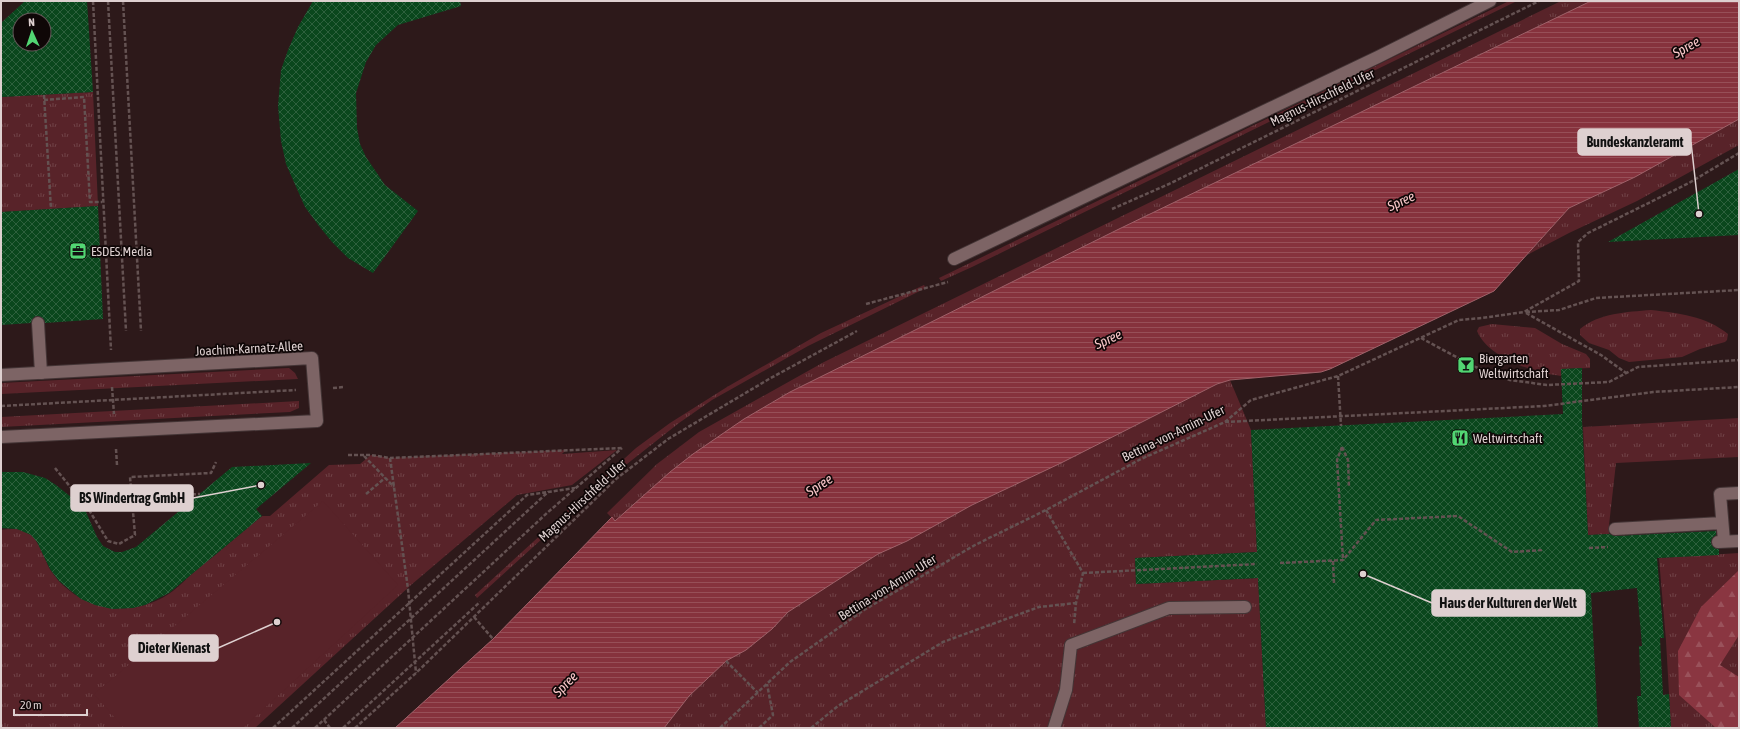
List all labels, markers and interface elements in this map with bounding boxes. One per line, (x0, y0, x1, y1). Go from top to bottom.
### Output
north arrow (12, 12, 52, 52)
text: N (28, 16, 35, 28)
water label: Spree (1669, 33, 1702, 61)
street label: Magnus-Hirschfeld-Ufer (1268, 66, 1377, 129)
callout: Bundeskanzleramt (1578, 129, 1691, 155)
text: Bundeskanzleramt (1586, 134, 1684, 150)
water label: Spree (1384, 188, 1417, 215)
office icon: ESDES.Media (68, 241, 88, 261)
place label: ESDES.Media (91, 244, 152, 259)
water label: Spree (1091, 326, 1124, 353)
street label: Joachim-Karnatz-Allee (195, 338, 303, 359)
place label: Biergarten Weltwirtschaft (1479, 351, 1549, 381)
bar icon: Biergarten Weltwirtschaft (1456, 355, 1476, 375)
street label: Bettina-von-Arnim-Ufer (1120, 402, 1227, 465)
restaurant icon: Weltwirtschaft (1450, 428, 1470, 448)
place label: Weltwirtschaft (1473, 431, 1543, 446)
street label: Magnus-Hirschfeld-Ufer (536, 456, 629, 545)
water label: Spree (802, 470, 835, 500)
callout: BS Windertrag GmbH (71, 485, 193, 511)
text: BS Windertrag GmbH (79, 490, 185, 506)
street label: Bettina-von-Arnim-Ufer (836, 551, 939, 623)
callout: Haus der Kulturen der Welt (1432, 590, 1585, 616)
text: Haus der Kulturen der Welt (1439, 595, 1577, 611)
callout: Dieter Kienast (129, 635, 218, 661)
text: Dieter Kienast (138, 640, 210, 656)
water label: Spree (549, 668, 581, 701)
scale bar (14, 691, 87, 717)
text: 20 m (20, 698, 42, 712)

